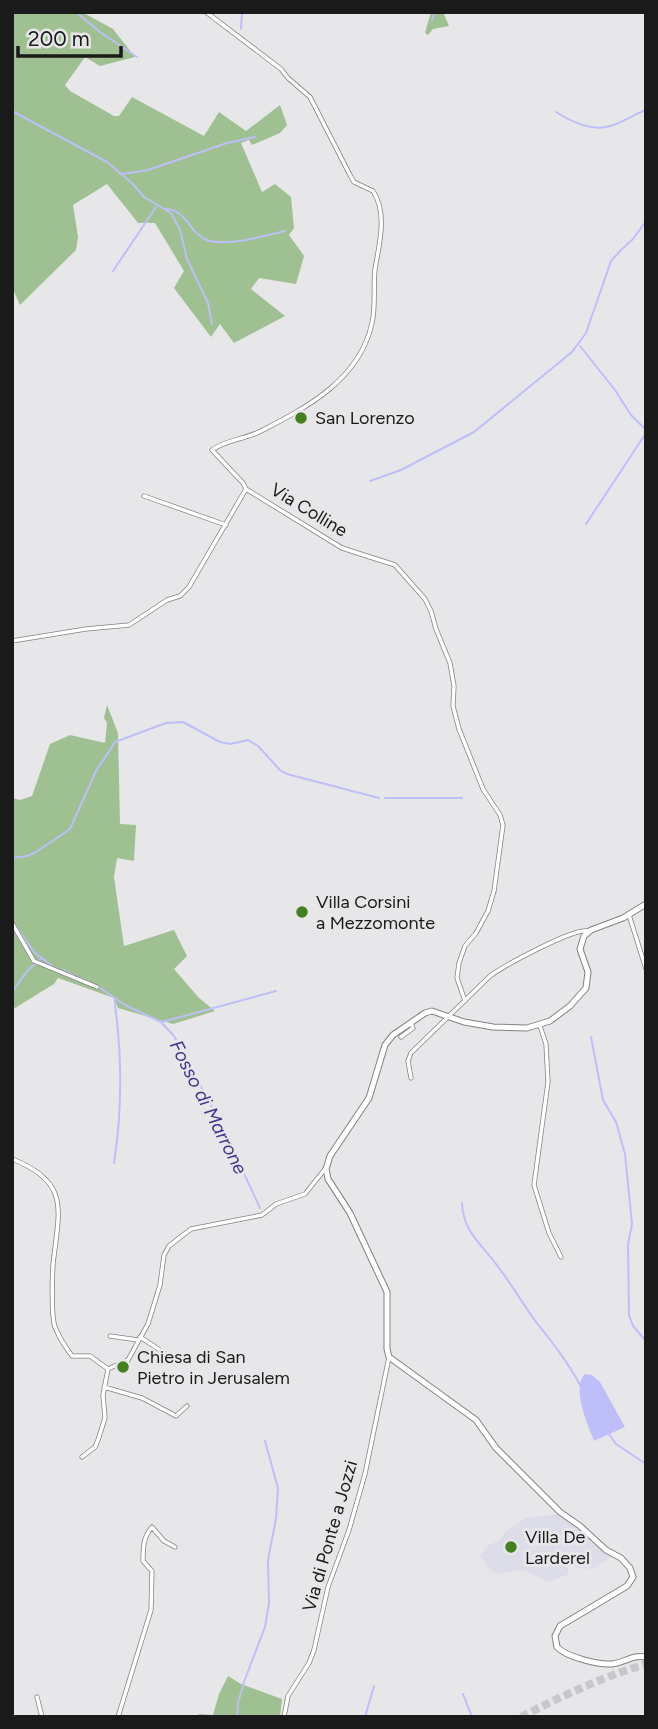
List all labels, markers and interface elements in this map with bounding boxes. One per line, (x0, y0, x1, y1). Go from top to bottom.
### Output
scale bar (18, 14, 121, 58)
text: 200 m (28, 26, 90, 51)
place label: San Lorenzo (315, 407, 415, 429)
marker: San Lorenzo (293, 410, 309, 426)
street label: Via Colline (267, 479, 352, 542)
place label: Villa Corsini a Mezzomonte (316, 891, 435, 934)
marker: Villa Corsini a Mezzomonte (294, 904, 310, 920)
water label: Fosso di Marrone (165, 1036, 253, 1179)
place label: Chiesa di San Pietro in Jerusalem (137, 1346, 290, 1389)
marker: Chiesa di San Pietro in Jerusalem (115, 1359, 131, 1375)
street label: Via di Ponte a Jozzi (298, 1458, 362, 1614)
place label: Villa De Larderel (525, 1526, 590, 1569)
marker: Villa De Larderel (503, 1539, 519, 1555)

